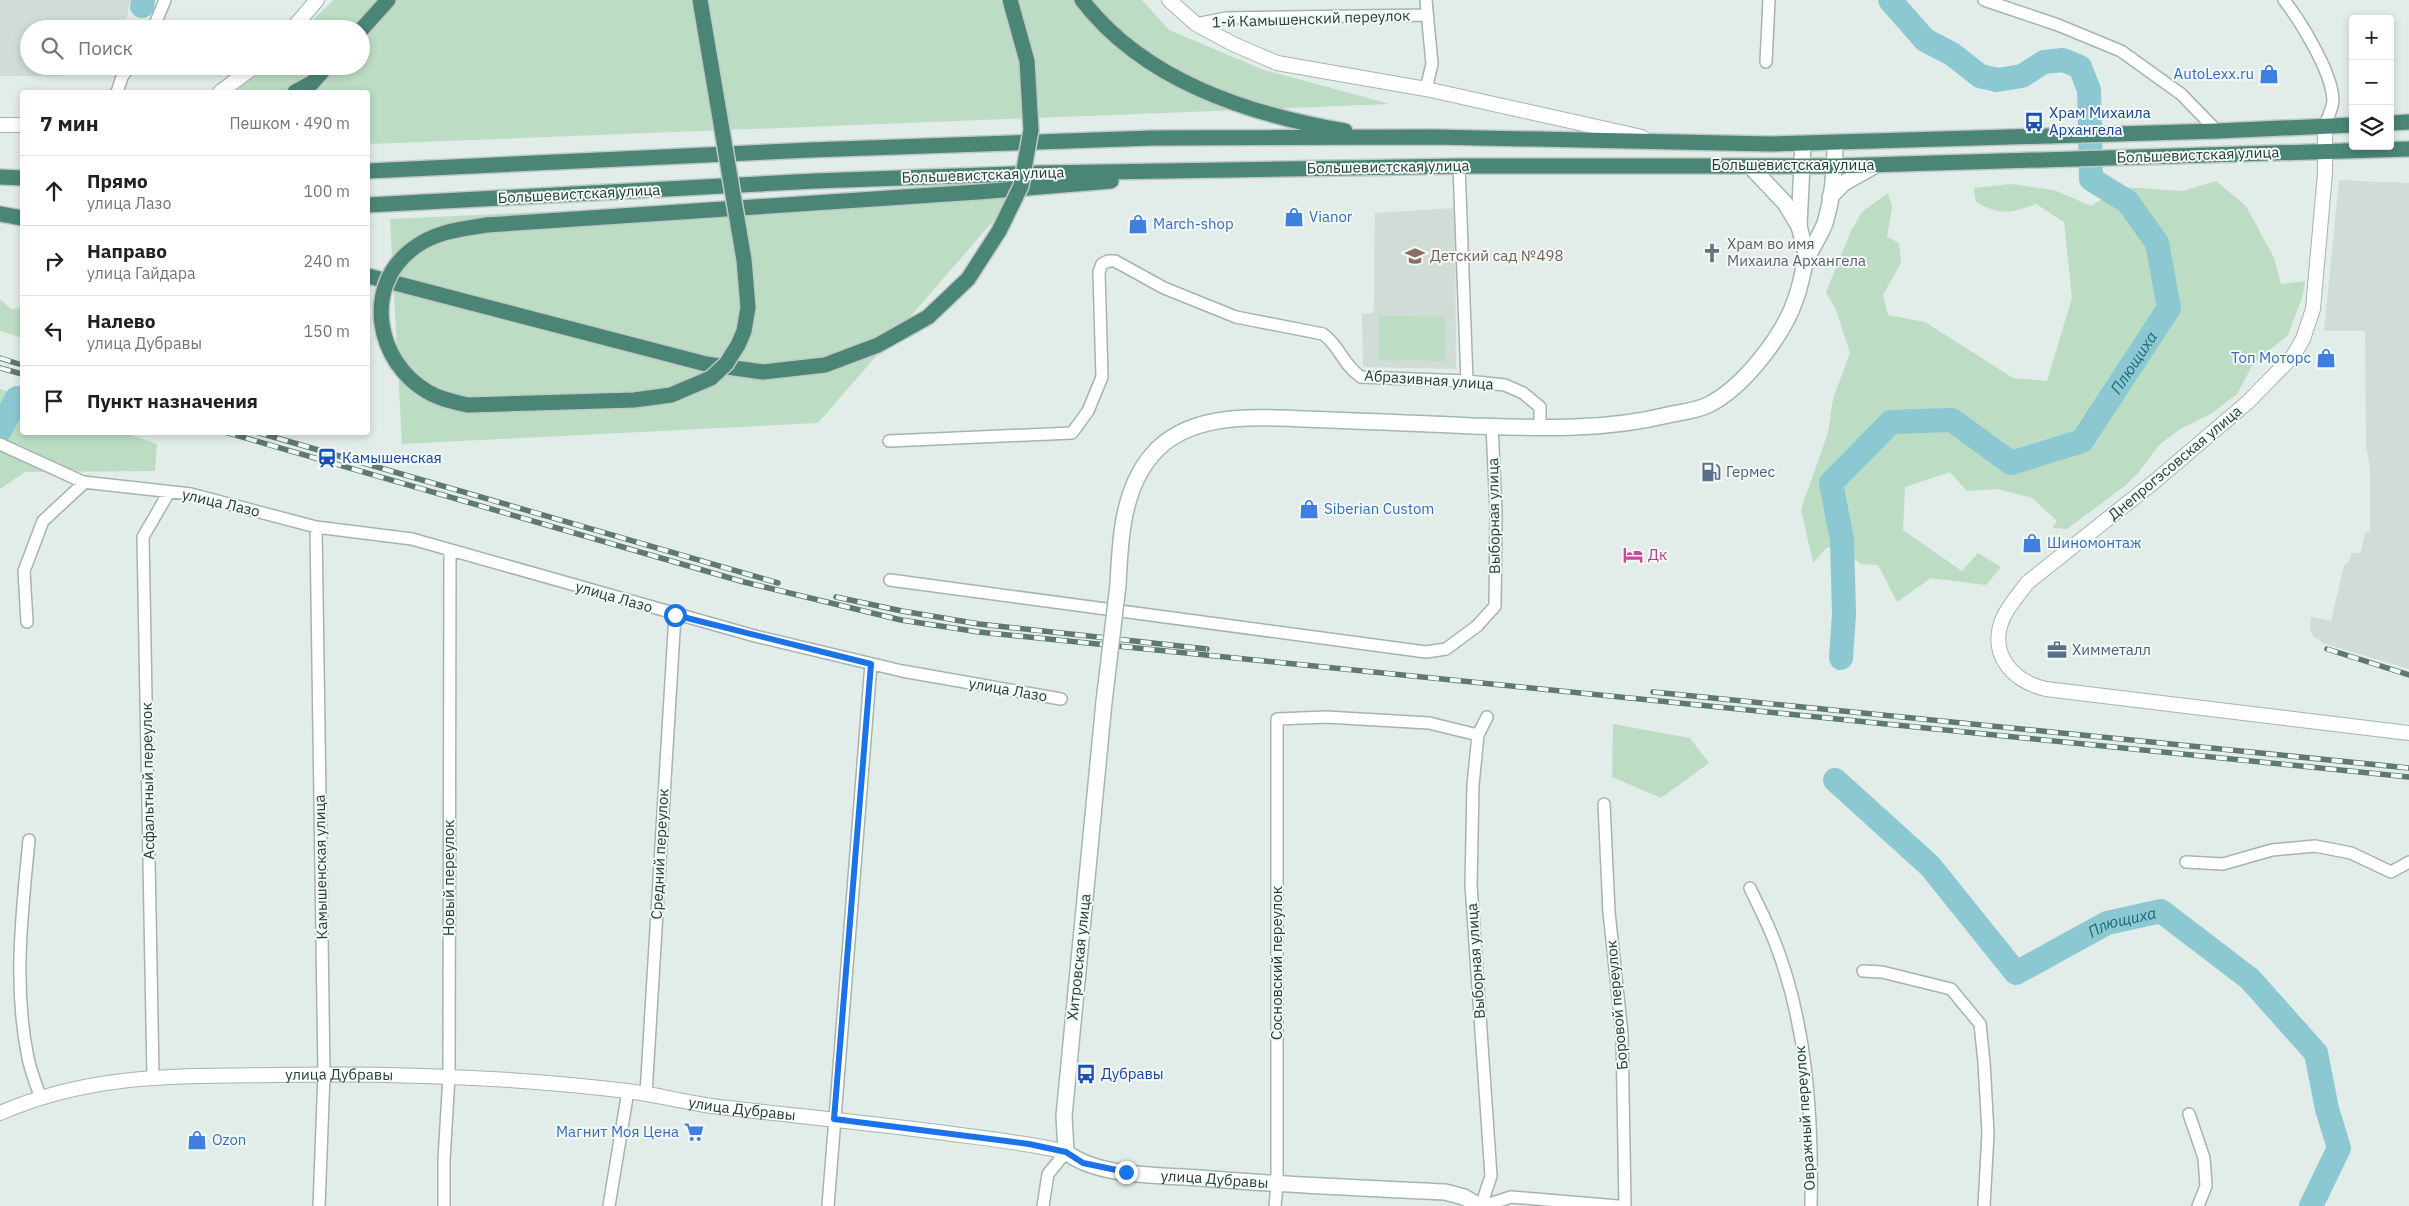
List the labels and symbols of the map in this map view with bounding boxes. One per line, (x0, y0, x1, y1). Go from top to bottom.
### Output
street label: 1-й Камышенский переулок (1211, 6, 1411, 31)
shop icon: AutoLexx.ru (2258, 63, 2280, 85)
place label: AutoLexx.ru (2174, 64, 2254, 83)
place label: Храм Михаила Архангела (2049, 103, 2151, 139)
bus stop icon: Храм Михаила Архангела (2023, 111, 2045, 133)
street label: Большевистская улица (2116, 142, 2280, 167)
street label: Большевистская улица (1712, 155, 1874, 174)
street label: Большевистская улица (1306, 156, 1470, 177)
street label: Большевистская улица (901, 162, 1065, 187)
street label: Большевистская улица (497, 180, 661, 207)
shop icon: Vianor (1283, 206, 1305, 228)
place label: Vianor (1309, 207, 1353, 226)
shop icon: March-shop (1127, 213, 1149, 235)
place label: March-shop (1153, 214, 1234, 233)
place label: Храм во имя Михаила Архангела (1727, 234, 1866, 270)
church icon: Храм во имя Михаила Архангела (1701, 242, 1723, 264)
school or university icon: Детский сад №498 (1404, 245, 1426, 267)
place label: Детский сад №498 (1430, 246, 1564, 265)
water label: Плющиха (2106, 327, 2161, 397)
shop icon: Топ Моторс (2315, 347, 2337, 369)
place label: Топ Моторс (2231, 348, 2311, 367)
street label: Абразивная улица (1364, 366, 1494, 393)
street label: Днепрогэсовская улица (2104, 401, 2245, 524)
station icon: Камышенская (316, 447, 338, 469)
place label: Камышенская (342, 448, 442, 467)
street label: Выборная улица (1483, 458, 1504, 574)
fuel station icon: Гермес (1700, 461, 1722, 483)
place label: Гермес (1726, 462, 1776, 481)
street label: улица Лазо (180, 484, 262, 521)
shop icon: Siberian Custom (1298, 498, 1320, 520)
place label: Siberian Custom (1324, 499, 1434, 518)
shop icon: Шиномонтаж (2021, 532, 2043, 554)
place label: Шиномонтаж (2047, 533, 2142, 552)
hotel icon: Дк (1622, 544, 1644, 566)
place label: Дк (1648, 545, 1667, 564)
street label: улица Лазо (573, 576, 655, 617)
route start (664, 604, 687, 627)
office icon: Химметалл (2046, 639, 2068, 661)
place label: Химметалл (2072, 640, 2151, 659)
street label: улица Лазо (967, 673, 1049, 706)
street label: Асфальтный переулок (137, 702, 158, 860)
street label: Средний переулок (647, 788, 672, 920)
street label: Камышенская улица (310, 794, 331, 940)
street label: Новый переулок (439, 820, 458, 936)
street label: Сосновский переулок (1267, 886, 1286, 1040)
street label: Хитровская улица (1062, 893, 1095, 1021)
street label: Выборная улица (1462, 902, 1489, 1020)
water label: Плющиха (2084, 902, 2158, 942)
street label: Боровой переулок (1601, 939, 1632, 1071)
street label: Овражный переулок (1790, 1045, 1819, 1191)
bus stop icon: Дубравы (1075, 1063, 1097, 1085)
place label: Дубравы (1101, 1064, 1164, 1083)
street label: улица Дубравы (285, 1065, 393, 1084)
street label: улица Дубравы (687, 1092, 797, 1124)
supermarket icon: Магнит Моя Цена (683, 1121, 705, 1143)
place label: Магнит Моя Цена (556, 1122, 679, 1141)
shop icon: Ozon (186, 1129, 208, 1151)
place label: Ozon (212, 1130, 246, 1149)
route end (1115, 1161, 1138, 1184)
street label: улица Дубравы (1160, 1166, 1269, 1192)

